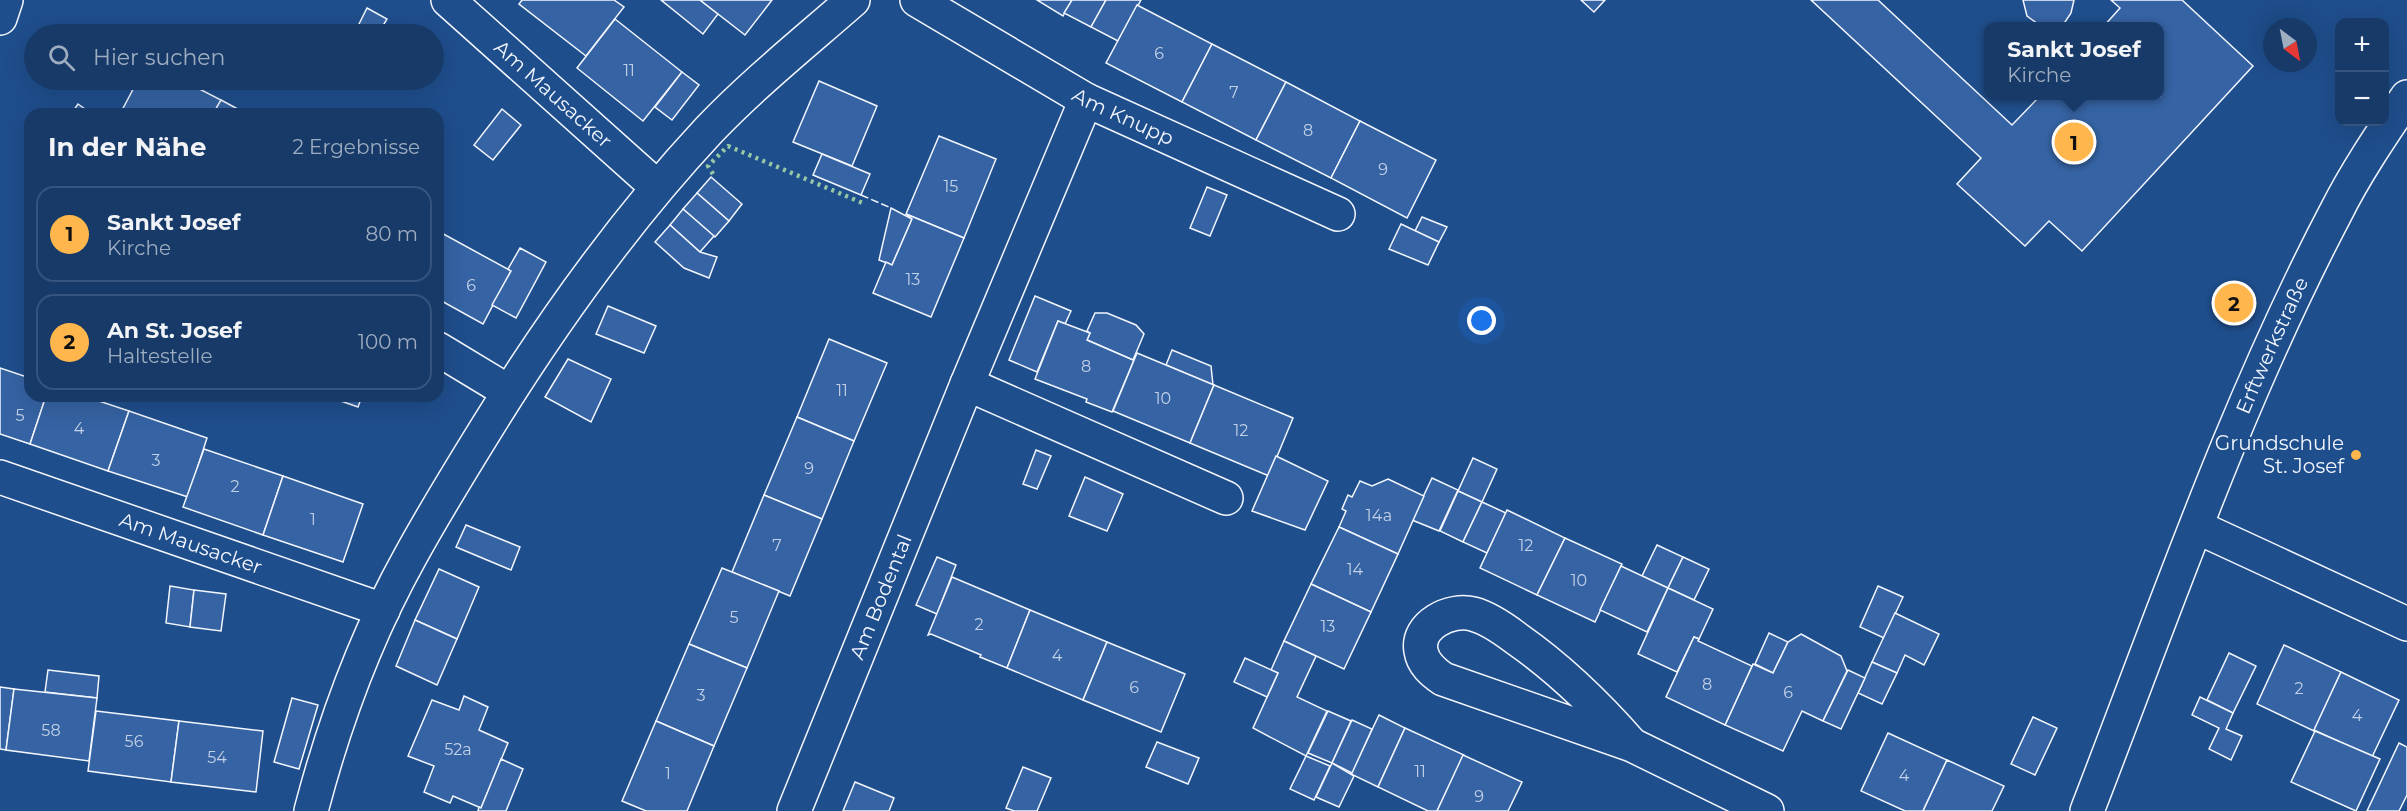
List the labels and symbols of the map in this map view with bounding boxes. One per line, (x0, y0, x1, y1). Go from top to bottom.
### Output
north arrow (2263, 18, 2317, 72)
street label: Am Mausacker (489, 35, 617, 153)
house number: 6 (1154, 44, 1164, 63)
house number: 11 (623, 61, 635, 80)
street label: Am Knupp (1068, 83, 1178, 150)
house number: 7 (1229, 83, 1239, 102)
pin: 1 (2054, 120, 2094, 164)
house number: 8 (1303, 121, 1313, 140)
house number: 9 (1378, 160, 1388, 179)
house number: 15 (944, 177, 958, 196)
house number: 13 (906, 270, 920, 289)
street label: Erftwerkstraße (2231, 273, 2313, 417)
house number: 6 (466, 276, 476, 295)
pin: 2 (2214, 280, 2254, 326)
your location (1467, 306, 1496, 335)
house number: 8 (1081, 357, 1091, 376)
house number: 11 (836, 381, 848, 400)
house number: 10 (1155, 389, 1171, 408)
house number: 5 (15, 406, 25, 425)
house number: 4 (74, 419, 85, 438)
house number: 12 (1234, 421, 1248, 440)
place label: Grundschule St. Josef (2215, 431, 2345, 478)
marker: Grundschule St. Josef (2349, 448, 2363, 462)
house number: 3 (151, 451, 161, 470)
house number: 9 (804, 459, 814, 478)
house number: 2 (230, 477, 240, 496)
house number: 14a (1366, 506, 1392, 525)
street label: Am Mausacker (116, 507, 265, 579)
house number: 1 (310, 510, 316, 529)
street label: Am Bodental (845, 531, 917, 663)
house number: 7 (772, 536, 782, 555)
house number: 12 (1519, 536, 1533, 555)
house number: 14 (1347, 560, 1364, 579)
house number: 10 (1571, 571, 1587, 590)
house number: 5 (729, 608, 739, 627)
house number: 2 (974, 615, 984, 634)
house number: 13 (1321, 617, 1335, 636)
house number: 4 (1052, 646, 1063, 665)
house number: 8 (1702, 675, 1712, 694)
house number: 6 (1129, 678, 1139, 697)
house number: 2 (2294, 679, 2304, 698)
house number: 6 (1783, 683, 1793, 702)
house number: 3 (696, 686, 706, 705)
house number: 4 (2352, 706, 2363, 725)
house number: 58 (41, 721, 61, 740)
house number: 56 (125, 732, 144, 751)
house number: 52a (444, 740, 472, 759)
house number: 54 (207, 748, 227, 767)
house number: 11 (1414, 762, 1426, 781)
house number: 1 (665, 764, 671, 783)
house number: 4 (1899, 766, 1910, 785)
house number: 9 (1474, 787, 1484, 806)

